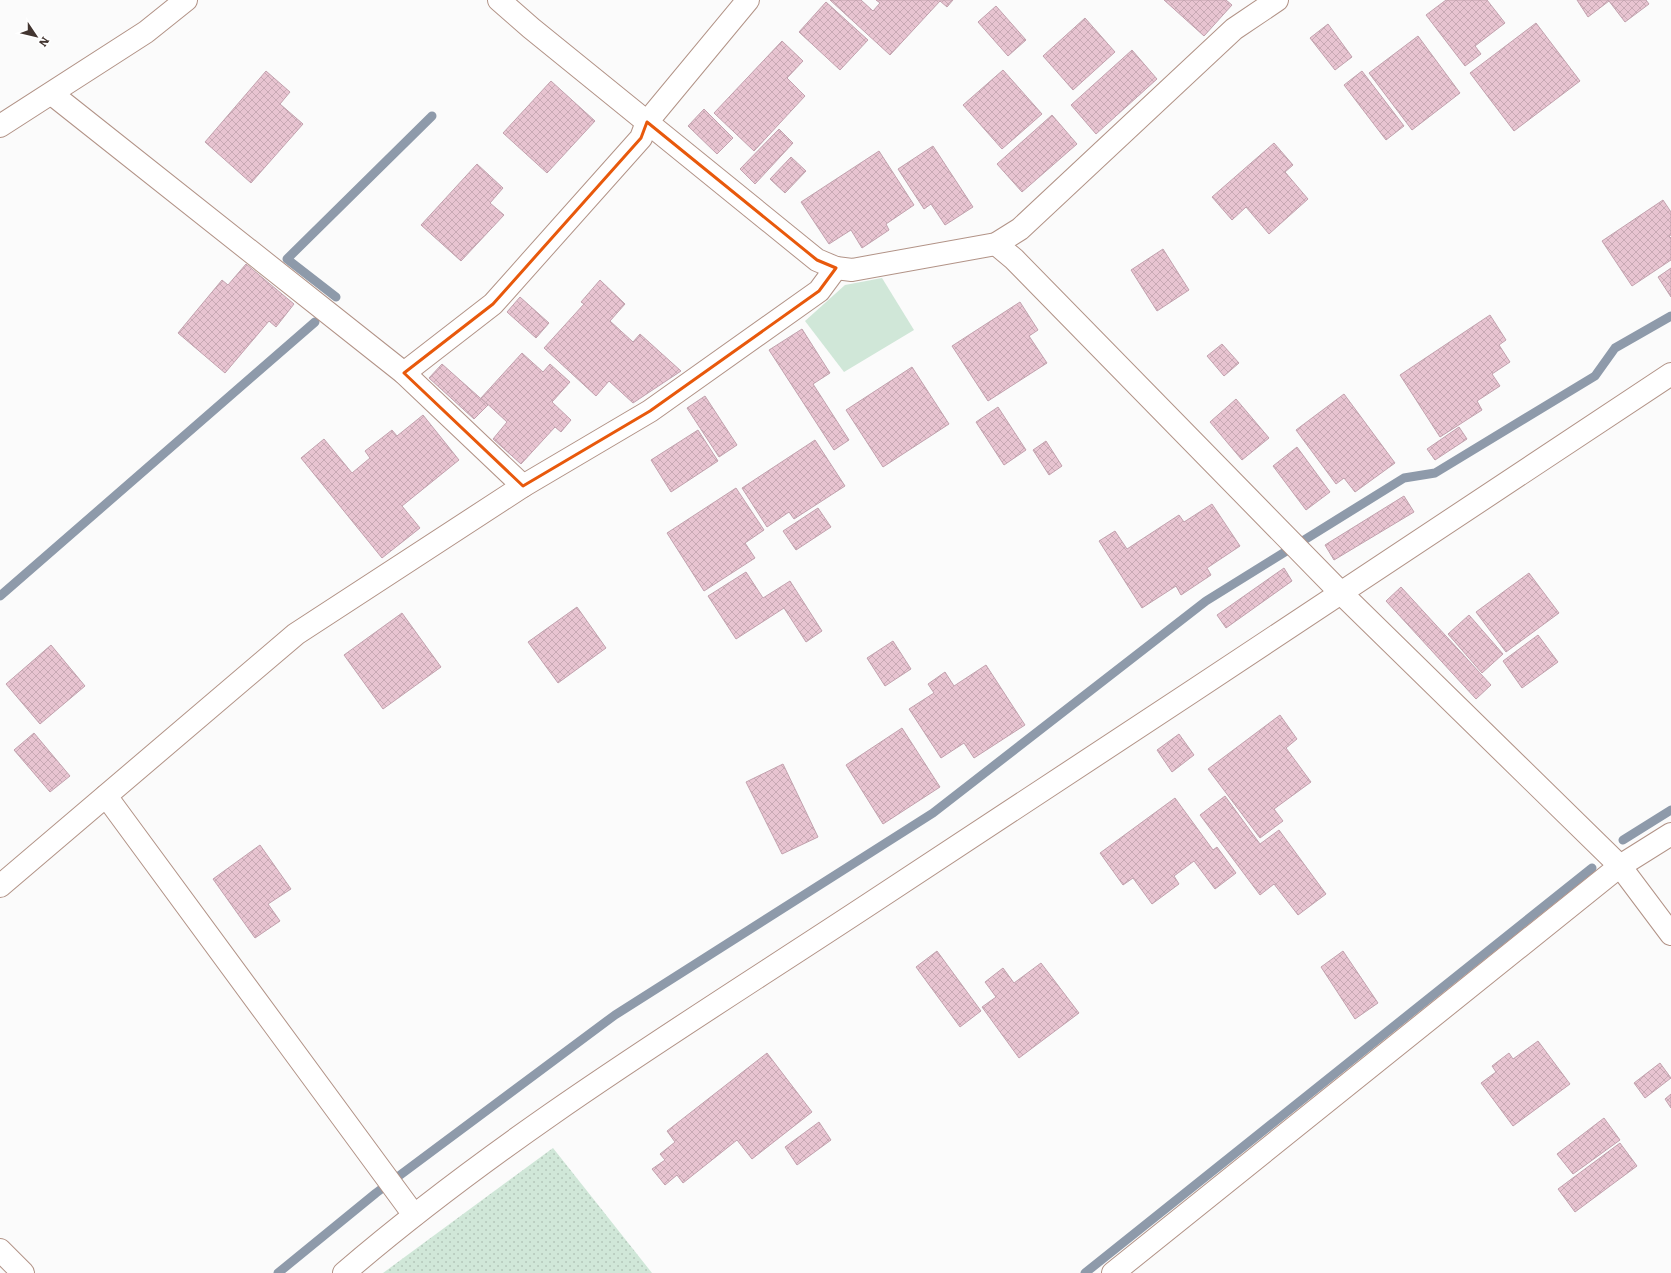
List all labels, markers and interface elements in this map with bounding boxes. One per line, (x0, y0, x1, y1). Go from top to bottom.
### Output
north arrow (16, 16, 56, 56)
text: N (36, 34, 54, 51)

